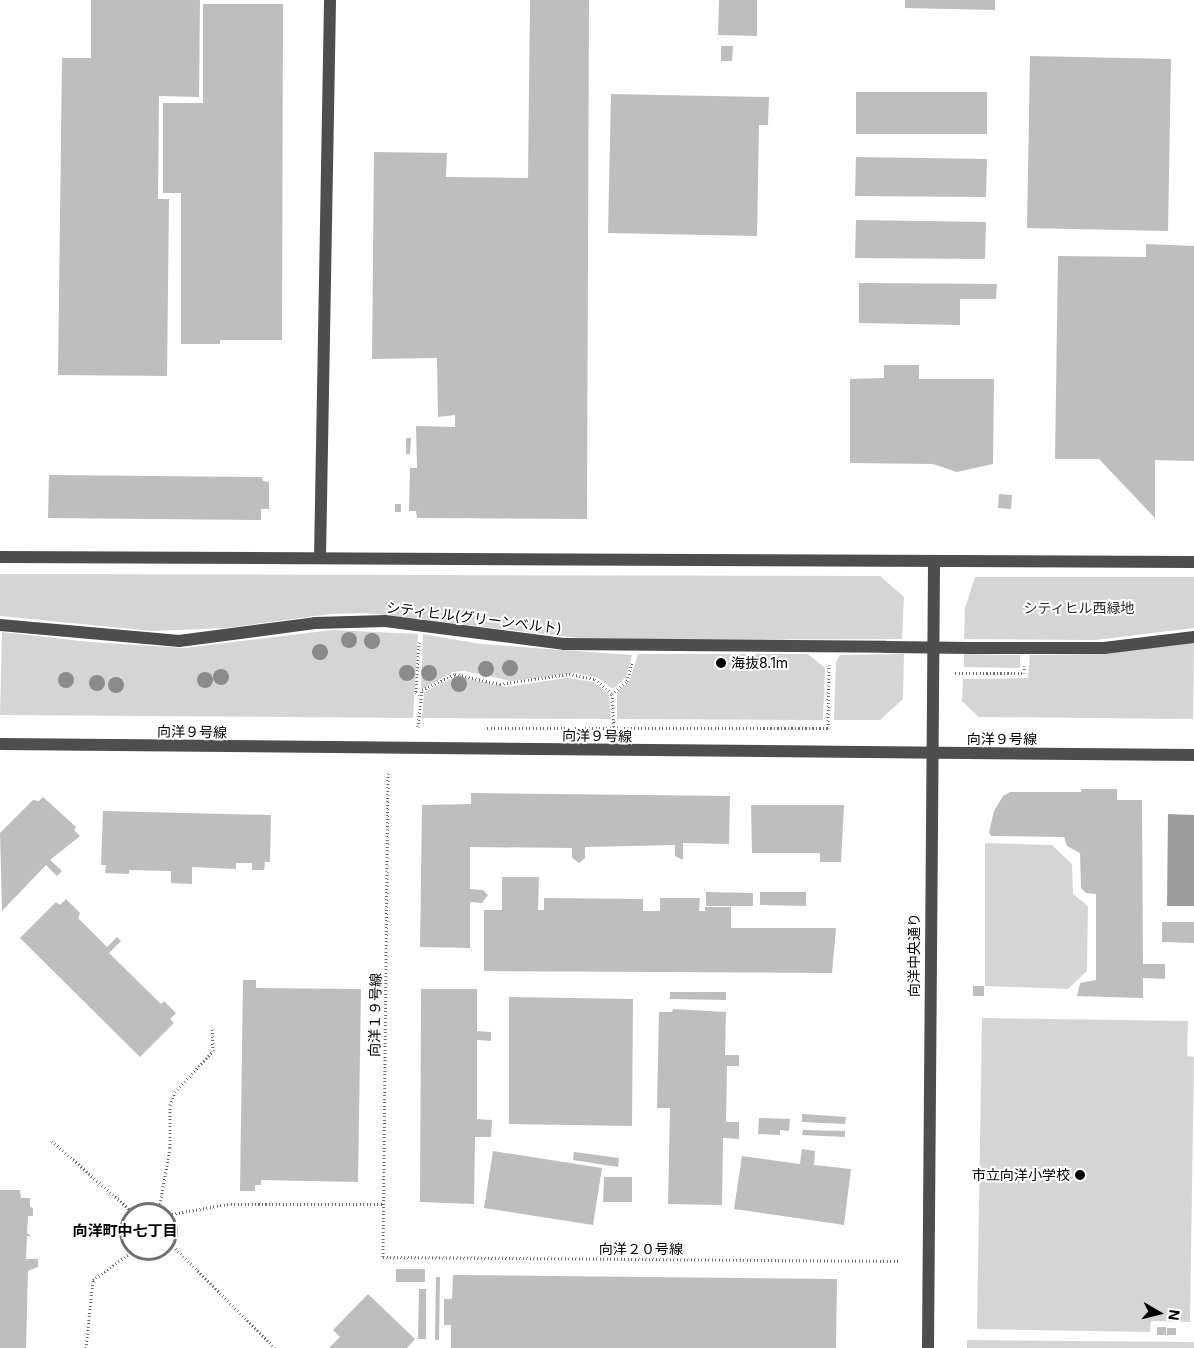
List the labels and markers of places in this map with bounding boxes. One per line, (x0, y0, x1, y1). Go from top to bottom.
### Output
place label: 海抜8.1m (731, 655, 788, 671)
marker: 海抜8.1m (715, 657, 727, 669)
place label: 市立向洋小学校 (972, 1167, 1070, 1183)
marker: 市立向洋小学校 (1074, 1169, 1086, 1181)

